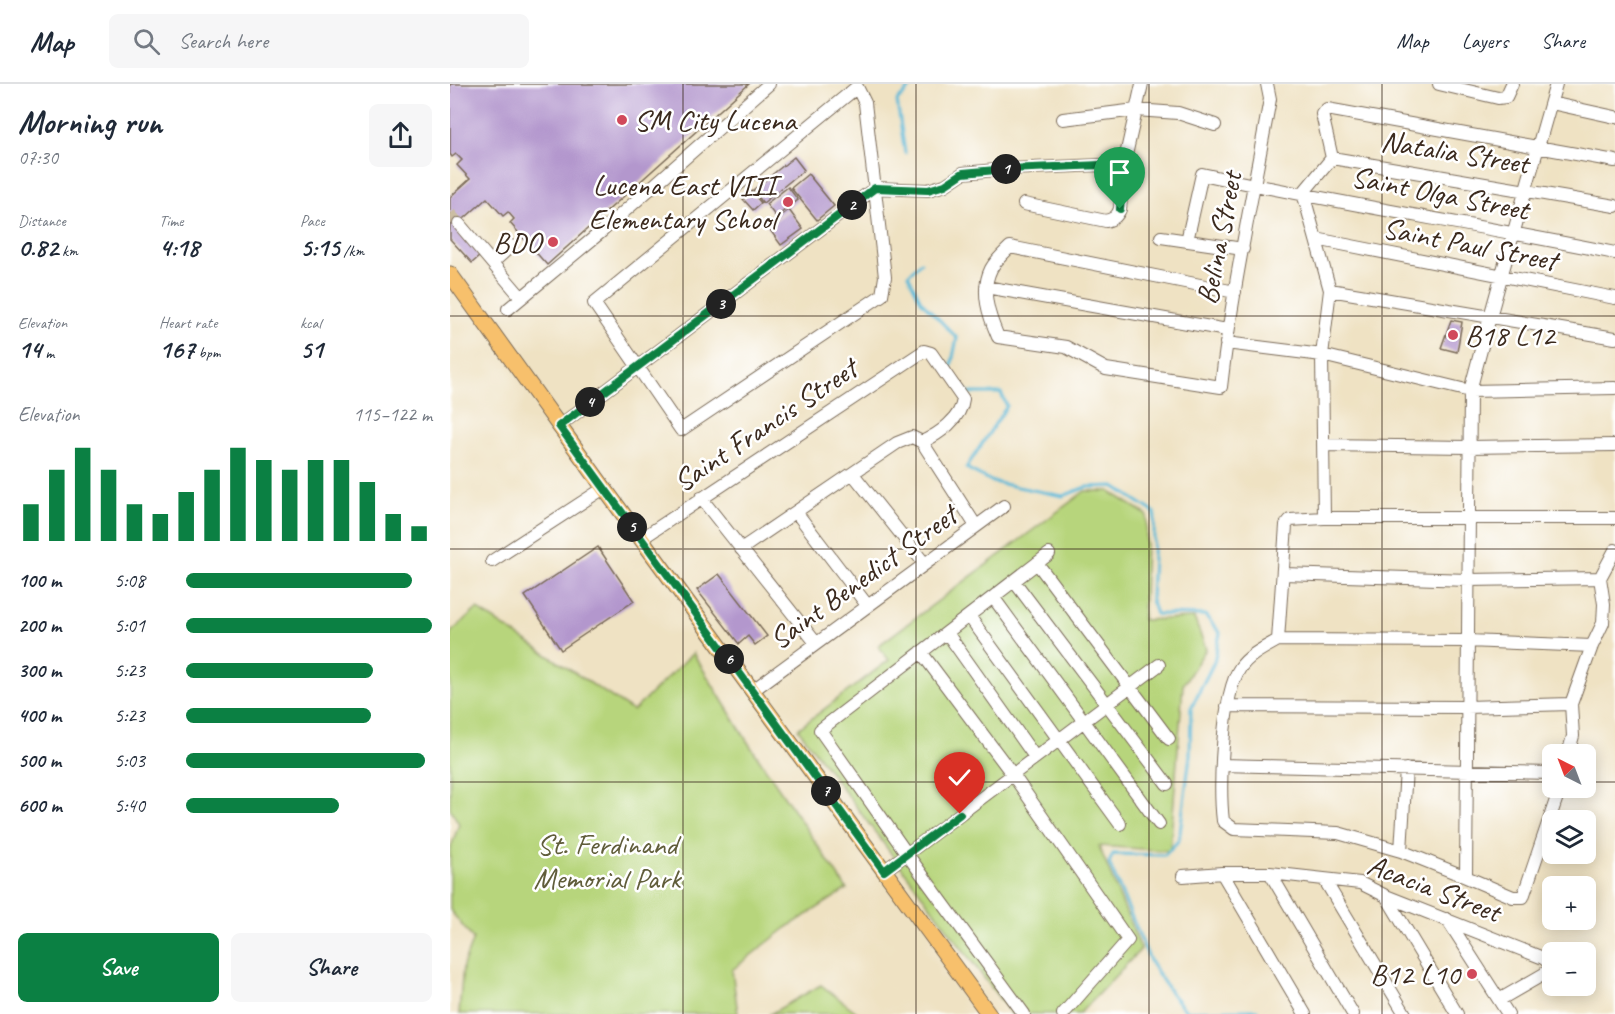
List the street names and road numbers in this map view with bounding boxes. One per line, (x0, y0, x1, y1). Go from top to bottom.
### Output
street label: Natalia Street (1379, 122, 1534, 183)
street label: Saint Olga Street (1348, 157, 1535, 229)
street label: Belina Street (1188, 166, 1251, 307)
street label: Saint Paul Street (1380, 209, 1564, 280)
street label: Saint Francis Street (666, 347, 867, 500)
street label: Saint Benedict Street (762, 494, 967, 658)
street label: Acacia Street (1362, 845, 1509, 932)

